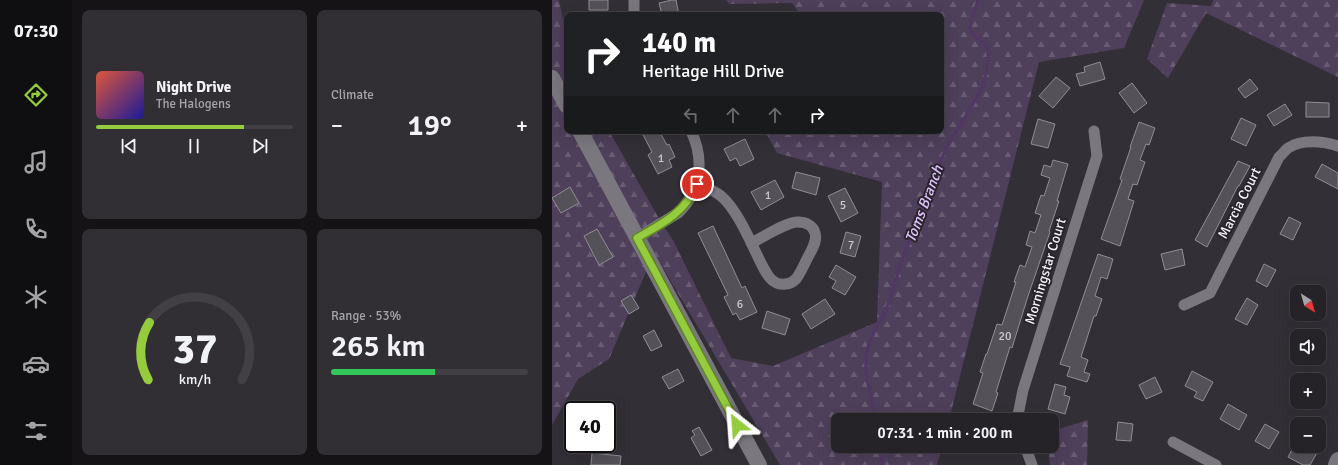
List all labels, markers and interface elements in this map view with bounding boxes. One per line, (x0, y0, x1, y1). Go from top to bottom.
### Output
text: 07:30 (14, 20, 58, 42)
text: 140 m (642, 26, 716, 60)
icon: right (576, 28, 628, 80)
text: Heritage Hill Drive (642, 60, 784, 82)
text: Night Drive (156, 78, 231, 96)
icon: directions (22, 81, 50, 109)
text: Climate (331, 87, 374, 103)
text: The Halogens (156, 96, 231, 112)
icon: left (680, 104, 702, 126)
icon: ahead (722, 104, 744, 126)
icon: ahead (764, 104, 786, 126)
icon: right (806, 104, 828, 126)
text: 19° (408, 107, 451, 144)
text: − (331, 112, 343, 139)
text: + (516, 112, 528, 139)
icon: previous (118, 135, 140, 157)
icon: pause (183, 135, 205, 157)
icon: next (249, 135, 271, 157)
icon: music (22, 148, 50, 176)
house number: 1 (658, 151, 664, 166)
water label: Toms Branch (901, 162, 947, 245)
street label: Marcia Court (1214, 165, 1265, 242)
pin (680, 167, 714, 201)
icon: arrive (686, 173, 708, 195)
house number: 1 (765, 188, 771, 203)
house number: 5 (840, 198, 846, 213)
icon: phone (22, 215, 50, 243)
street label: Morningstar Court (1021, 216, 1070, 326)
house number: 7 (848, 238, 854, 253)
icon: climate (22, 283, 50, 311)
north arrow (1290, 285, 1326, 321)
map controls (1290, 285, 1326, 453)
house number: 6 (737, 297, 743, 312)
text: Range · 53% (331, 308, 401, 324)
text: 37 (172, 324, 217, 375)
text: 265 km (331, 328, 426, 365)
house number: 20 (999, 329, 1011, 344)
button: sound (1290, 329, 1326, 365)
icon: car (22, 350, 50, 378)
text: km/h (178, 370, 211, 387)
button: + (1290, 373, 1326, 409)
speed limit sign: 40 (564, 401, 616, 453)
position arrow (716, 404, 758, 446)
icon: filters (22, 417, 50, 445)
button: − (1290, 417, 1326, 453)
text: 07:31 · 1 min · 200 m (878, 424, 1012, 442)

